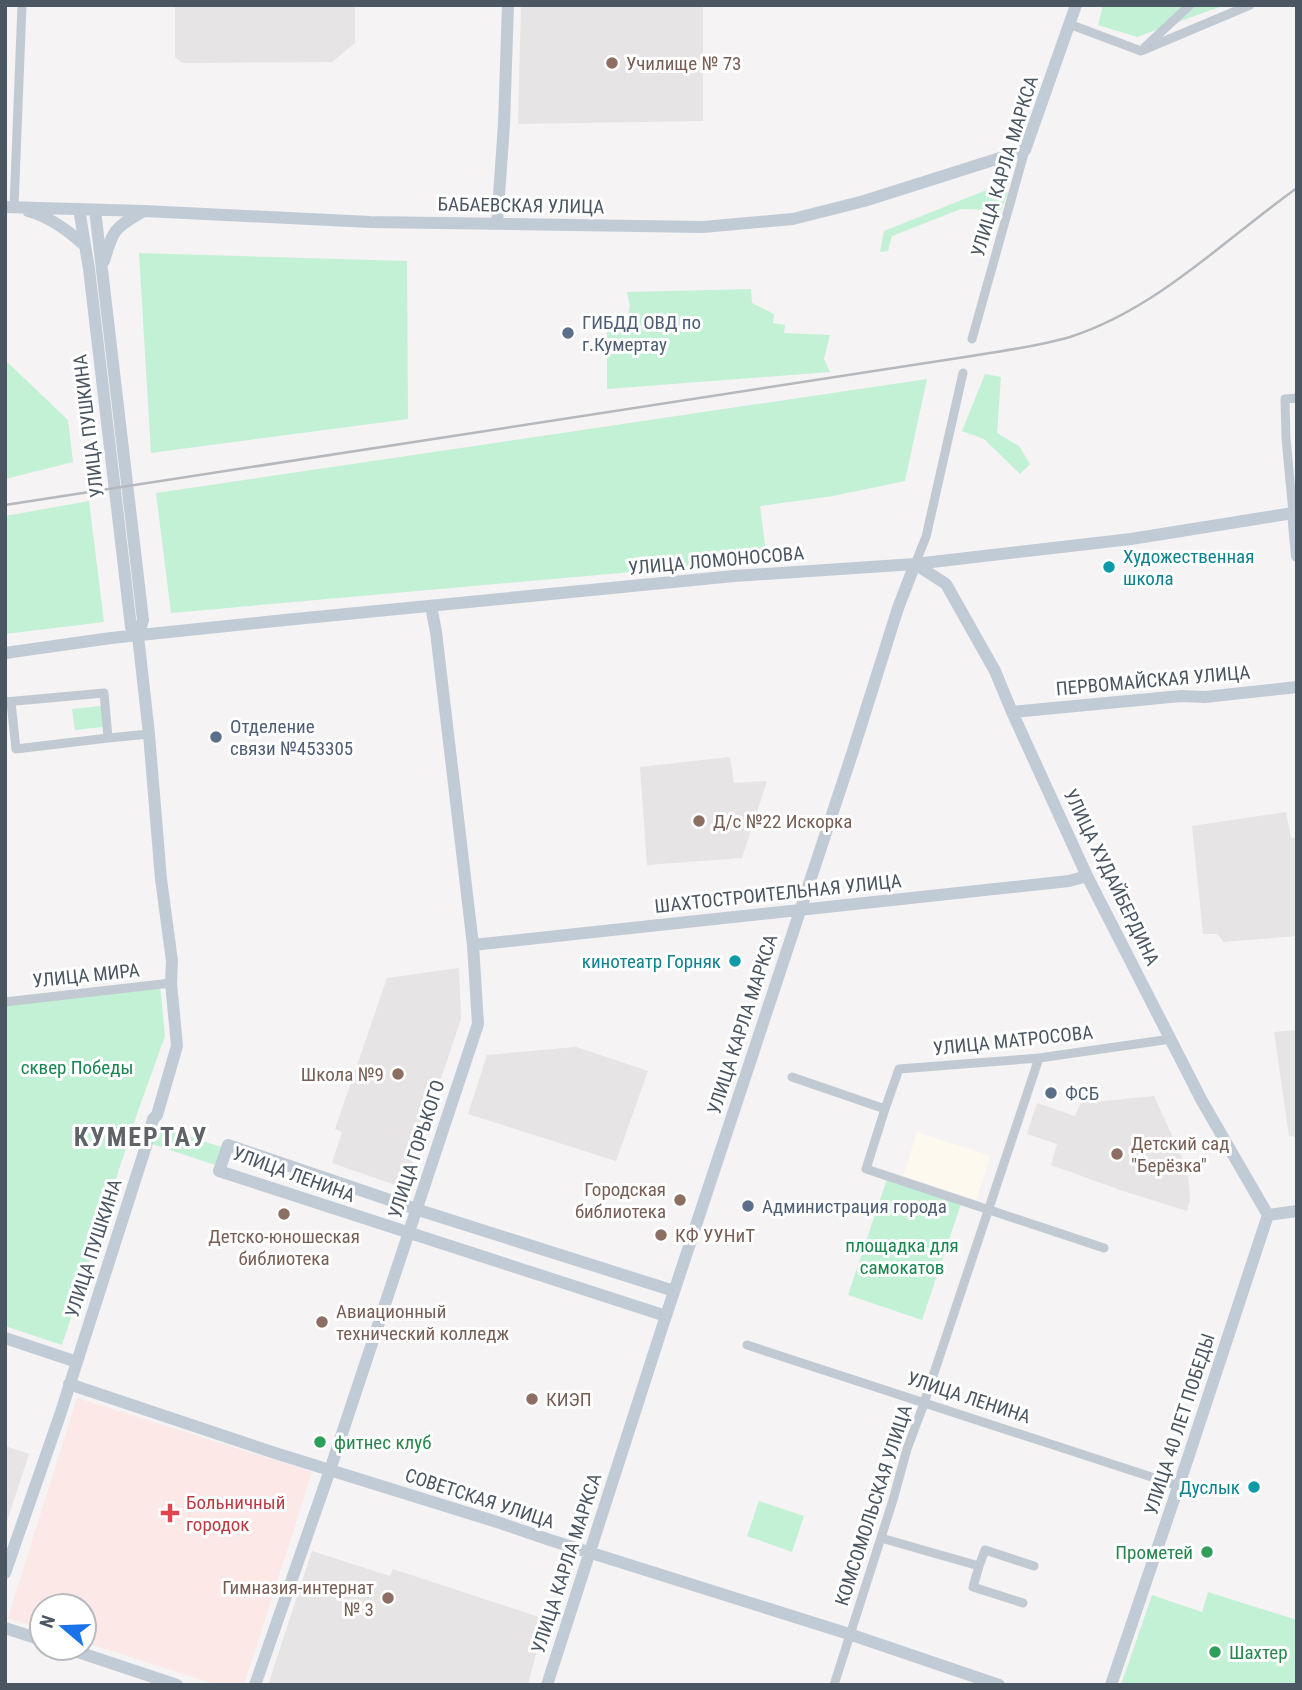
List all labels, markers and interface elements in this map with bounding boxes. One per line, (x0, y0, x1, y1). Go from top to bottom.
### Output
place label: Училище № 73 (626, 52, 741, 75)
marker: Училище № 73 (604, 55, 620, 71)
street label: УЛИЦА КАРЛА МАРКСА (966, 73, 1043, 259)
street label: БАБАЕВСКАЯ УЛИЦА (437, 193, 605, 218)
place label: ГИБДД ОВД по г.Кумертау (582, 311, 701, 356)
marker: ГИБДД ОВД по г.Кумертау (560, 325, 576, 341)
street label: УЛИЦА ПУШКИНА (68, 353, 109, 499)
street label: УЛИЦА ЛОМОНОСОВА (627, 541, 805, 580)
place label: Художественная школа (1123, 545, 1254, 590)
marker: Художественная школа (1101, 559, 1117, 575)
street label: ПЕРВОМАЙСКАЯ УЛИЦА (1055, 661, 1251, 700)
place label: Отделение связи №453305 (230, 715, 353, 760)
marker: Отделение связи №453305 (208, 729, 224, 745)
street label: УЛИЦА ХУДАЙБЕРДИНА (1059, 785, 1164, 969)
place label: Д/с №22 Искорка (713, 810, 852, 833)
marker: Д/с №22 Искорка (691, 813, 707, 829)
street label: ШАХТОСТРОИТЕЛЬНАЯ УЛИЦА (653, 869, 903, 918)
street label: УЛИЦА КАРЛА МАРКСА (703, 931, 782, 1117)
place label: кинотеатр Горняк (582, 950, 721, 973)
marker: кинотеатр Горняк (727, 953, 743, 969)
street label: УЛИЦА МИРА (31, 958, 141, 993)
street label: УЛИЦА МАТРОСОВА (932, 1021, 1094, 1060)
park label: сквер Победы (21, 1056, 133, 1079)
place label: Школа №9 (301, 1063, 384, 1086)
marker: Школа №9 (390, 1066, 406, 1082)
street label: УЛИЦА ГОРЬКОГО (383, 1077, 450, 1221)
place label: ФСБ (1065, 1082, 1099, 1105)
marker: ФСБ (1043, 1085, 1059, 1101)
district label: КУМЕРТАУ (74, 1122, 208, 1152)
place label: Детский сад "Берёзка" (1131, 1132, 1229, 1177)
street label: УЛИЦА ЛЕНИНА (229, 1142, 358, 1207)
marker: Детский сад "Берёзка" (1109, 1146, 1125, 1162)
street label: УЛИЦА ПУШКИНА (60, 1176, 127, 1320)
place label: Городская библиотека (575, 1178, 666, 1223)
marker: Городская библиотека (672, 1192, 688, 1208)
place label: Администрация города (762, 1195, 947, 1218)
marker: Администрация города (740, 1198, 756, 1214)
marker: Детско-юношеская библиотека (276, 1206, 292, 1222)
place label: КФ УУНиТ (675, 1224, 755, 1247)
place label: Детско-юношеская библиотека (208, 1225, 360, 1270)
marker: КФ УУНиТ (653, 1227, 669, 1243)
park label: площадка для самокатов (845, 1234, 959, 1279)
place label: Авиационный технический колледж (336, 1300, 509, 1345)
marker: Авиационный технический колледж (314, 1314, 330, 1330)
street label: УЛИЦА 40 ЛЕТ ПОБЕДЫ (1139, 1331, 1220, 1518)
street label: УЛИЦА ЛЕНИНА (904, 1367, 1034, 1428)
place label: КИЭП (546, 1388, 591, 1411)
marker: КИЭП (524, 1391, 540, 1407)
street label: КОМСОМОЛЬСКАЯ УЛИЦА (830, 1402, 917, 1609)
place label: фитнес клуб (334, 1431, 431, 1454)
marker: фитнес клуб (312, 1434, 328, 1450)
street label: СОВЕТСКАЯ УЛИЦА (402, 1463, 558, 1534)
street label: УЛИЦА КАРЛА МАРКСА (527, 1470, 606, 1656)
place label: Дуслык (1179, 1476, 1240, 1499)
marker: Дуслык (1246, 1479, 1262, 1495)
place label: Больничный городок (186, 1491, 285, 1536)
marker: Больничный городок (160, 1503, 180, 1523)
place label: Прометей (1115, 1541, 1193, 1564)
marker: Прометей (1199, 1544, 1215, 1560)
place label: Гимназия-интернат № 3 (222, 1576, 374, 1621)
marker: Гимназия-интернат № 3 (380, 1590, 396, 1606)
north arrow (28, 1592, 98, 1662)
text: N (35, 1612, 60, 1631)
place label: Шахтер (1229, 1641, 1288, 1664)
marker: Шахтер (1207, 1644, 1223, 1660)

